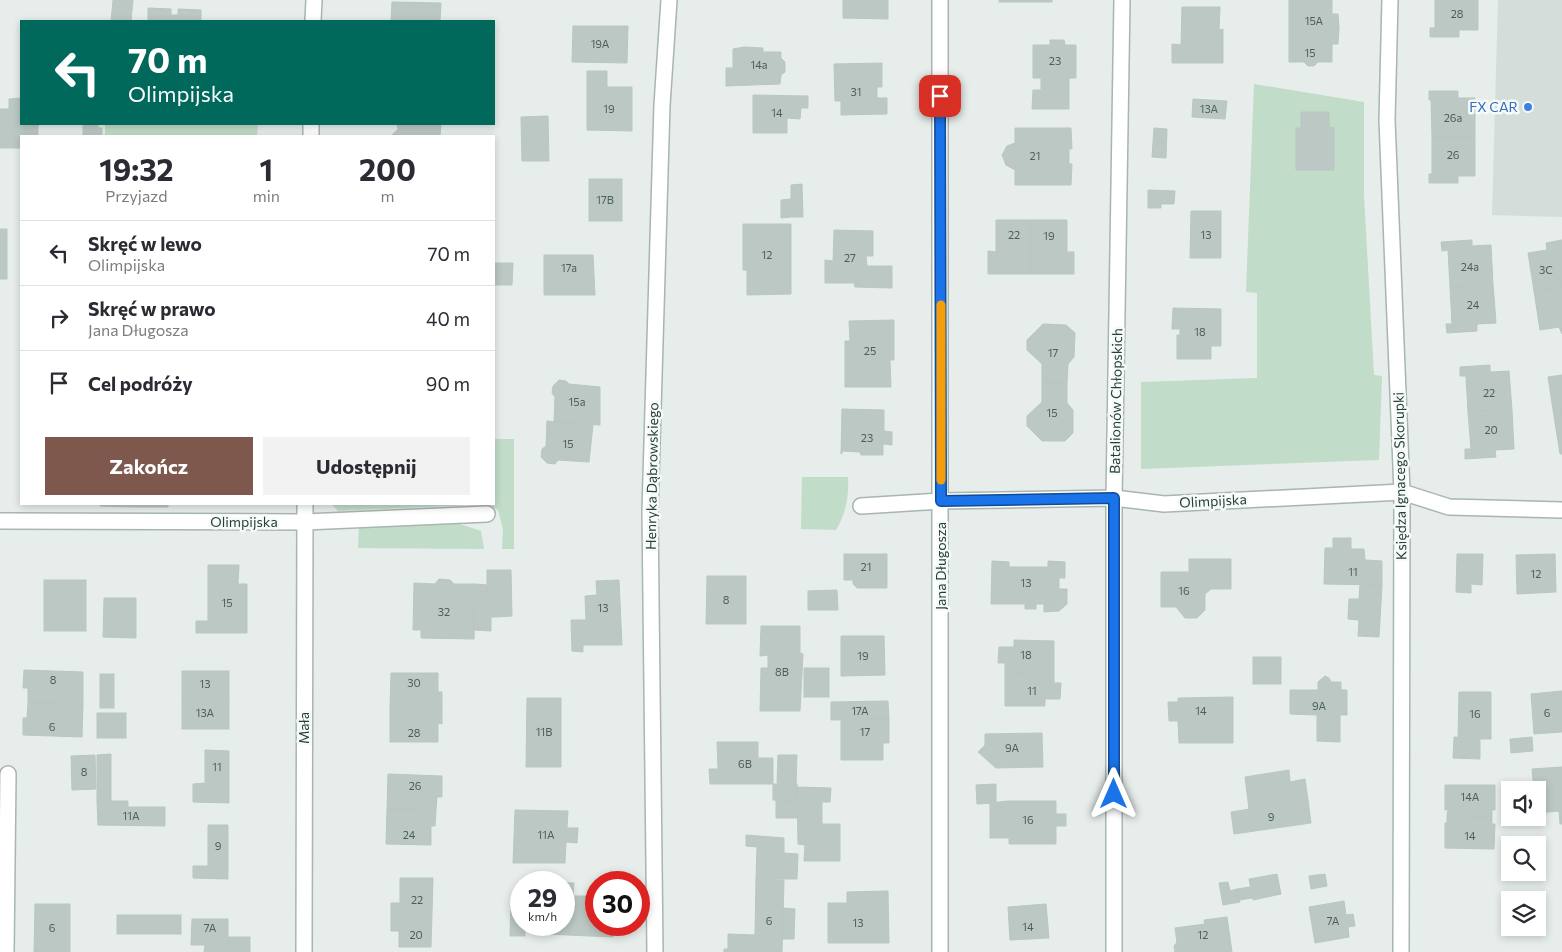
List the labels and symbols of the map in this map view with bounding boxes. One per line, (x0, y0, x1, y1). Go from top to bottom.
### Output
house number: 28 (1451, 7, 1464, 20)
house number: 15A (1305, 14, 1324, 27)
house number: 19A (591, 37, 610, 50)
house number: 15 (1304, 46, 1316, 59)
house number: 23 (1049, 54, 1061, 67)
house number: 14a (750, 58, 768, 71)
pin (919, 75, 961, 117)
house number: 31 (851, 85, 861, 98)
place label: FX CAR (1469, 98, 1518, 115)
marker: FX CAR (1522, 101, 1534, 113)
house number: 19 (603, 102, 615, 115)
house number: 13A (1200, 102, 1219, 115)
house number: 14 (771, 106, 783, 119)
house number: 26a (1444, 111, 1462, 124)
house number: 26 (1447, 148, 1460, 161)
house number: 21 (1030, 149, 1040, 162)
house number: 17B (596, 193, 614, 206)
house number: 22 (1008, 228, 1020, 241)
house number: 13 (1201, 228, 1211, 241)
house number: 19 (1043, 229, 1055, 242)
house number: 12 (762, 248, 772, 261)
house number: 27 (844, 251, 856, 264)
house number: 24a (1461, 260, 1479, 273)
house number: 17a (561, 261, 577, 274)
house number: 3C (1539, 263, 1553, 276)
house number: 24 (1467, 298, 1480, 311)
house number: 18 (1194, 325, 1206, 338)
street label: Batalionów Chłopskich (1106, 328, 1125, 474)
house number: 25 (864, 344, 876, 357)
house number: 17 (1048, 346, 1058, 359)
house number: 22 (1483, 386, 1495, 399)
street label: Księdza Ignacego Skorupki (1390, 392, 1409, 560)
house number: 15a (569, 395, 585, 408)
street label: Henryka Dąbrowskiego (642, 402, 661, 550)
house number: 15 (1046, 406, 1058, 419)
house number: 20 (1484, 423, 1498, 436)
house number: 23 (861, 431, 873, 444)
house number: 15 (562, 437, 574, 450)
street label: Olimpijska (1179, 490, 1247, 511)
street label: Olimpijska (210, 513, 278, 530)
street label: Jana Długosza (932, 522, 949, 610)
house number: 21 (861, 560, 871, 573)
house number: 11 (1348, 565, 1358, 578)
house number: 12 (1531, 567, 1541, 580)
house number: 13 (1021, 576, 1031, 589)
house number: 16 (1178, 584, 1190, 597)
house number: 8 (723, 593, 730, 606)
house number: 15 (221, 596, 233, 609)
house number: 13 (598, 601, 608, 614)
house number: 32 (438, 605, 450, 618)
house number: 18 (1020, 648, 1032, 661)
house number: 19 (857, 649, 869, 662)
house number: 8B (775, 665, 789, 678)
house number: 8 (50, 673, 57, 686)
house number: 30 (407, 676, 421, 689)
house number: 13 (200, 677, 210, 690)
house number: 11 (1027, 684, 1037, 697)
house number: 9A (1312, 699, 1326, 712)
house number: 17A (851, 704, 869, 717)
house number: 14 (1195, 704, 1207, 717)
house number: 13A (196, 706, 215, 719)
house number: 6 (1544, 706, 1551, 719)
house number: 16 (1469, 707, 1481, 720)
street label: Mała (295, 712, 312, 744)
house number: 6 (49, 720, 56, 733)
house number: 11B (536, 725, 552, 738)
house number: 17 (860, 725, 870, 738)
house number: 28 (408, 726, 421, 739)
house number: 9A (1005, 741, 1019, 754)
house number: 6B (738, 757, 752, 770)
house number: 11 (212, 760, 222, 773)
house number: 8 (81, 765, 88, 778)
position arrow (1087, 767, 1139, 819)
house number: 26 (409, 779, 422, 792)
house number: 14A (1461, 790, 1480, 803)
house number: 11A (123, 809, 140, 822)
house number: 9 (1268, 810, 1275, 823)
house number: 16 (1022, 813, 1034, 826)
house number: 24 (403, 828, 416, 841)
house number: 11A (538, 828, 555, 841)
house number: 14 (1464, 829, 1476, 842)
house number: 9 (215, 839, 222, 852)
speed limit sign: 30 (585, 871, 650, 936)
house number: 22 (411, 893, 423, 906)
house number: 6 (766, 914, 773, 927)
house number: 7A (1327, 914, 1340, 927)
house number: 13 (853, 916, 863, 929)
house number: 14 (1022, 920, 1034, 933)
house number: 6 (49, 921, 56, 934)
house number: 7A (204, 921, 217, 934)
house number: 20 (409, 928, 423, 941)
house number: 12 (1198, 928, 1208, 941)

